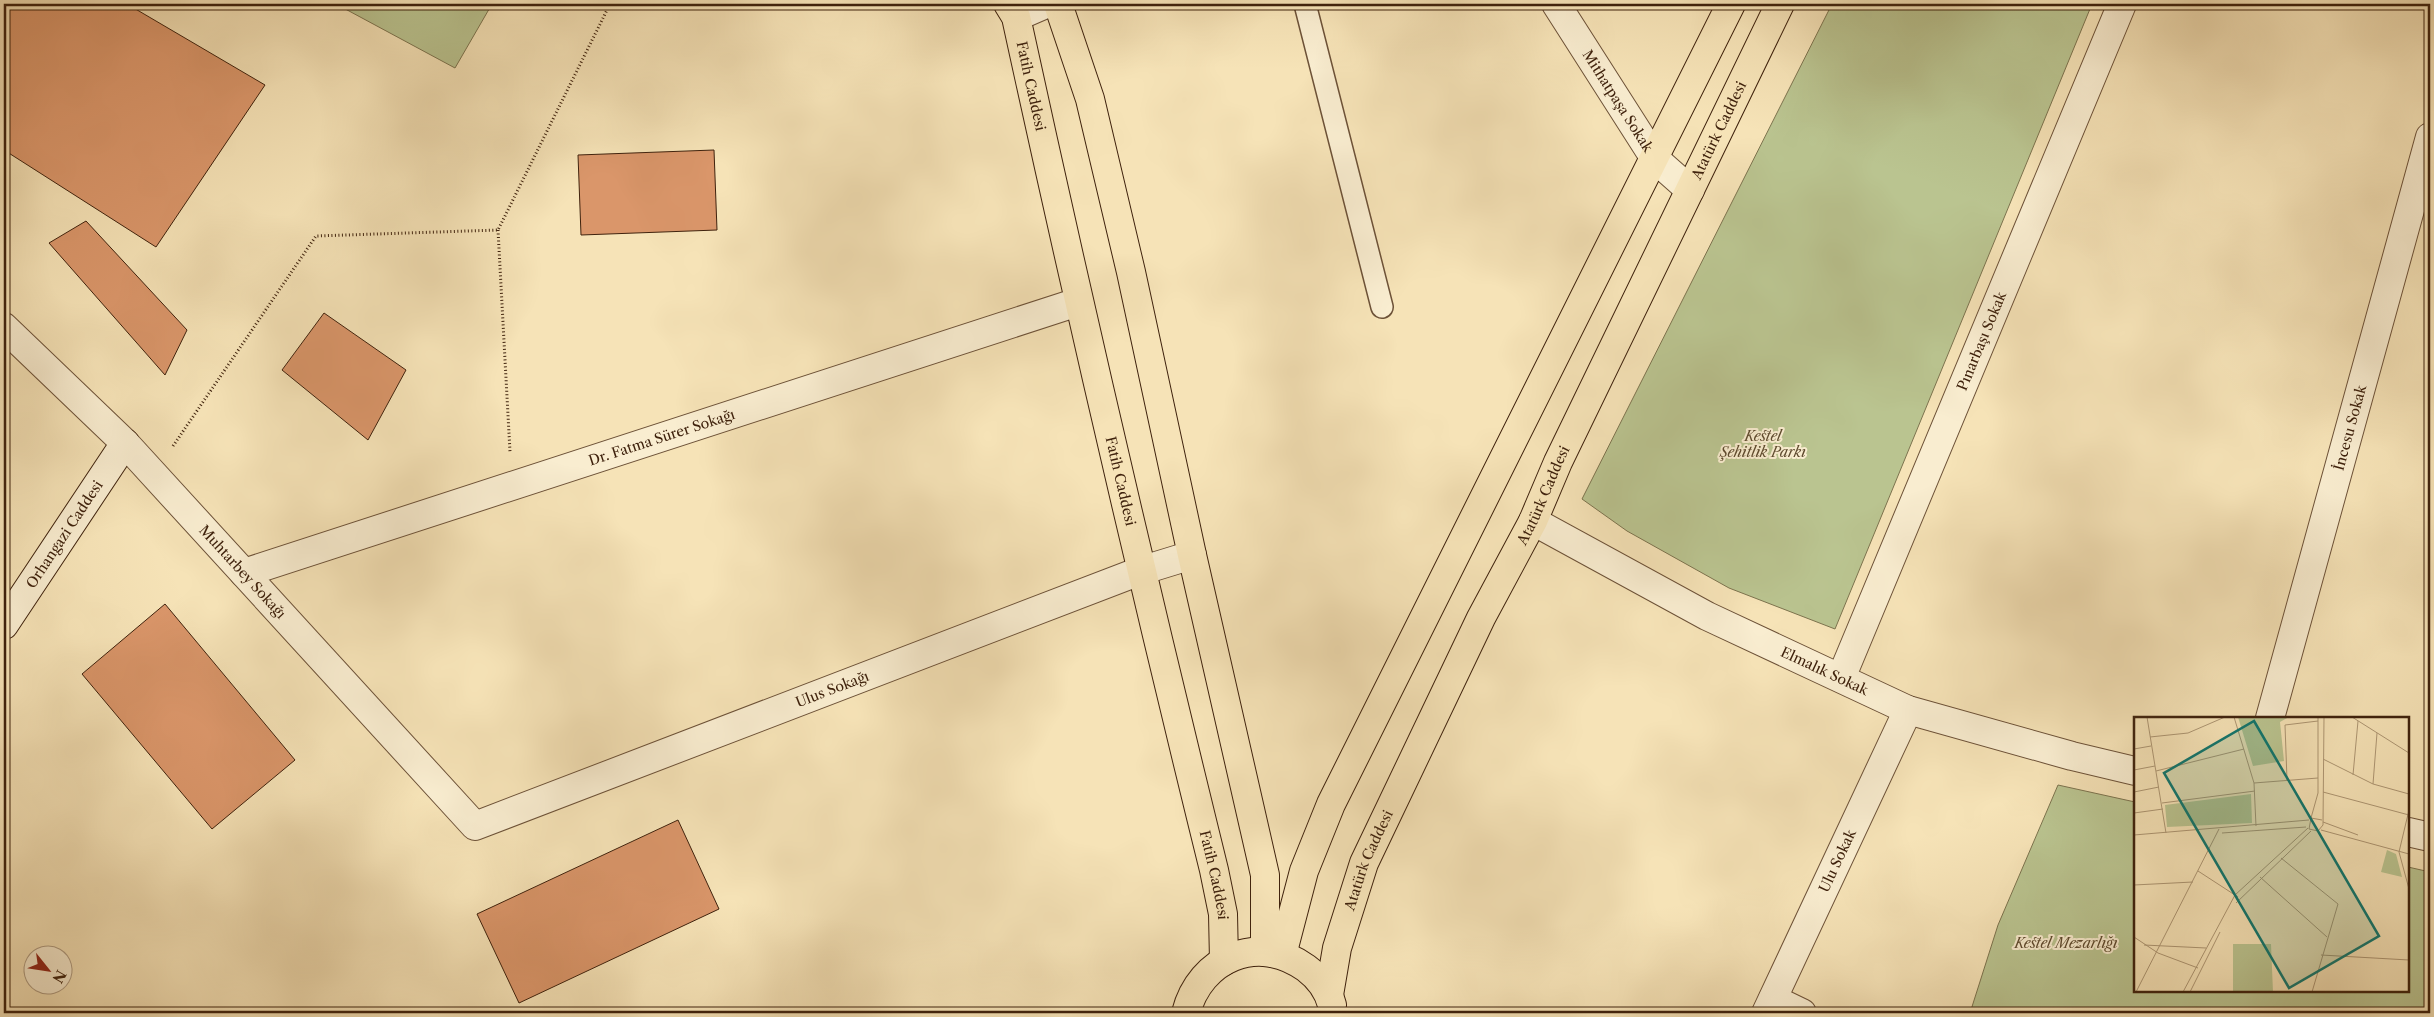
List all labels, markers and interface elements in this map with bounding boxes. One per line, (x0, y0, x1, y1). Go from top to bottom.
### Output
street label: Fatih Caddesi (1013, 40, 1050, 133)
street label: Mithatpaşa Sokak (1579, 46, 1658, 156)
street label: Atatürk Caddesi (1687, 78, 1750, 183)
street label: Pınarbaşı Sokak (1953, 288, 2010, 393)
street label: İncesu Sokak (2330, 382, 2371, 473)
street label: Dr. Fatma Sürer Sokağı (586, 405, 737, 470)
park label: Kestel Şehitlik Parkı (1719, 427, 1806, 461)
street label: Fatih Caddesi (1102, 435, 1140, 528)
street label: Atatürk Caddesi (1512, 443, 1573, 549)
street label: Orhangazi Caddesi (22, 477, 107, 592)
street label: Muhtarbey Sokağı (195, 521, 290, 622)
street label: Elmalık Sokak (1778, 643, 1872, 700)
street label: Ulus Sokağı (793, 667, 871, 711)
inset map (2134, 717, 2409, 992)
street label: Atatürk Caddesi (1340, 807, 1397, 914)
street label: Ulu Sokak (1815, 826, 1860, 895)
street label: Fatih Caddesi (1196, 828, 1232, 920)
park label: Kestel Mezarlığı (2013, 934, 2118, 952)
north arrow (22, 944, 72, 994)
text: N (48, 967, 70, 986)

